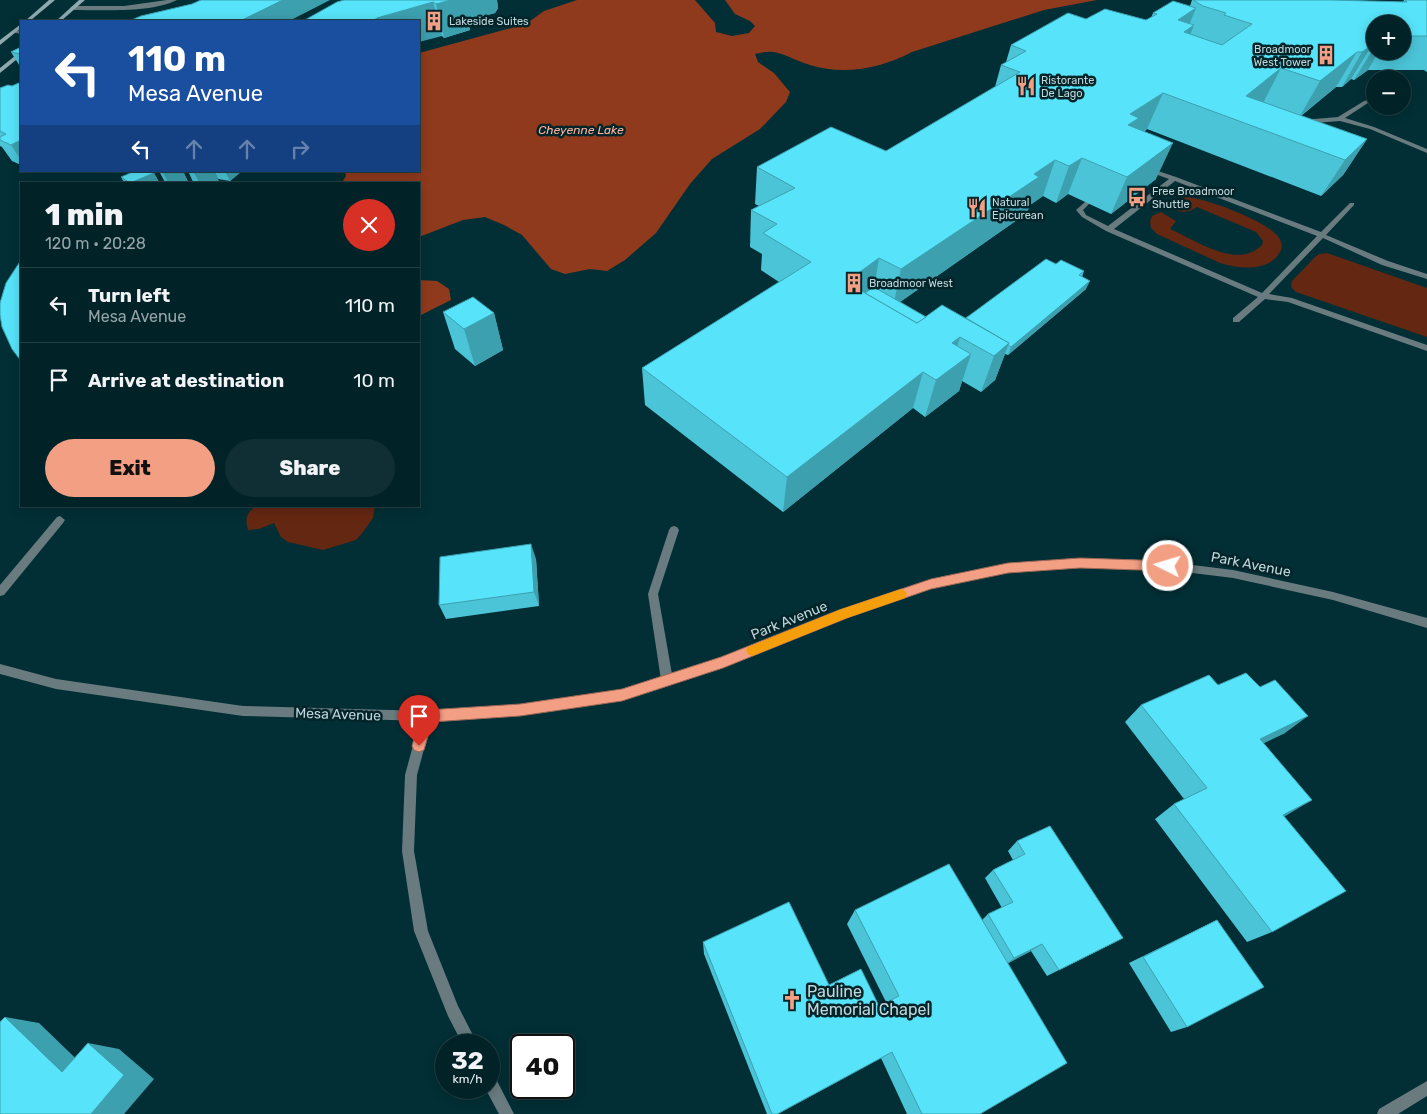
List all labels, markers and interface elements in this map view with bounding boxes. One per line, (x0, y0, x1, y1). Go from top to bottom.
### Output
building icon: Lakeside Suites (423, 10, 445, 32)
place label: Lakeside Suites (449, 15, 529, 28)
map controls (1366, 15, 1411, 115)
button: + (1366, 15, 1411, 60)
text: 110 m (128, 38, 226, 80)
icon: left (45, 40, 110, 105)
place label: Broadmoor West Tower (1253, 43, 1312, 69)
building icon: Broadmoor West Tower (1315, 44, 1337, 66)
button: − (1366, 70, 1411, 115)
place label: Ristorante De Lago (1041, 74, 1094, 100)
restaurant icon: Ristorante De Lago (1015, 75, 1037, 97)
text: Mesa Avenue (128, 80, 263, 107)
water label: Cheyenne Lake (538, 123, 624, 137)
icon: left (127, 135, 155, 163)
icon: ahead (180, 135, 208, 163)
icon: ahead (233, 135, 261, 163)
icon: right (286, 135, 314, 163)
place label: Free Broadmoor Shuttle (1152, 185, 1235, 211)
bus stop icon: Free Broadmoor Shuttle (1126, 186, 1148, 208)
place label: Natural Epicurean (992, 196, 1044, 222)
text: 1 min (45, 197, 123, 233)
restaurant icon: Natural Epicurean (966, 197, 988, 219)
button: close (343, 199, 395, 251)
text: 120 m · 20:28 (45, 234, 146, 253)
building icon: Broadmoor West (843, 272, 865, 294)
place label: Broadmoor West (869, 277, 954, 290)
text: Turn left (88, 284, 170, 307)
icon: left (45, 291, 73, 319)
text: 110 m (345, 294, 395, 317)
text: Mesa Avenue (88, 307, 186, 326)
icon: arrive (45, 366, 73, 394)
text: Arrive at destination (88, 369, 284, 392)
text: 10 m (353, 369, 395, 392)
button: Exit (45, 439, 215, 497)
button: Share (225, 439, 395, 497)
position arrow (1141, 539, 1193, 591)
street label: Park Avenue (1209, 548, 1292, 581)
street label: Park Avenue (748, 597, 830, 644)
pin (398, 695, 440, 746)
icon: arrive (405, 702, 433, 730)
street label: Mesa Avenue (295, 705, 381, 724)
place label: Pauline Memorial Chapel (807, 982, 930, 1019)
church icon: Pauline Memorial Chapel (781, 989, 803, 1011)
speed limit sign: 40 (510, 1034, 575, 1099)
text: 32 (451, 1046, 484, 1075)
text: km/h (453, 1072, 482, 1086)

